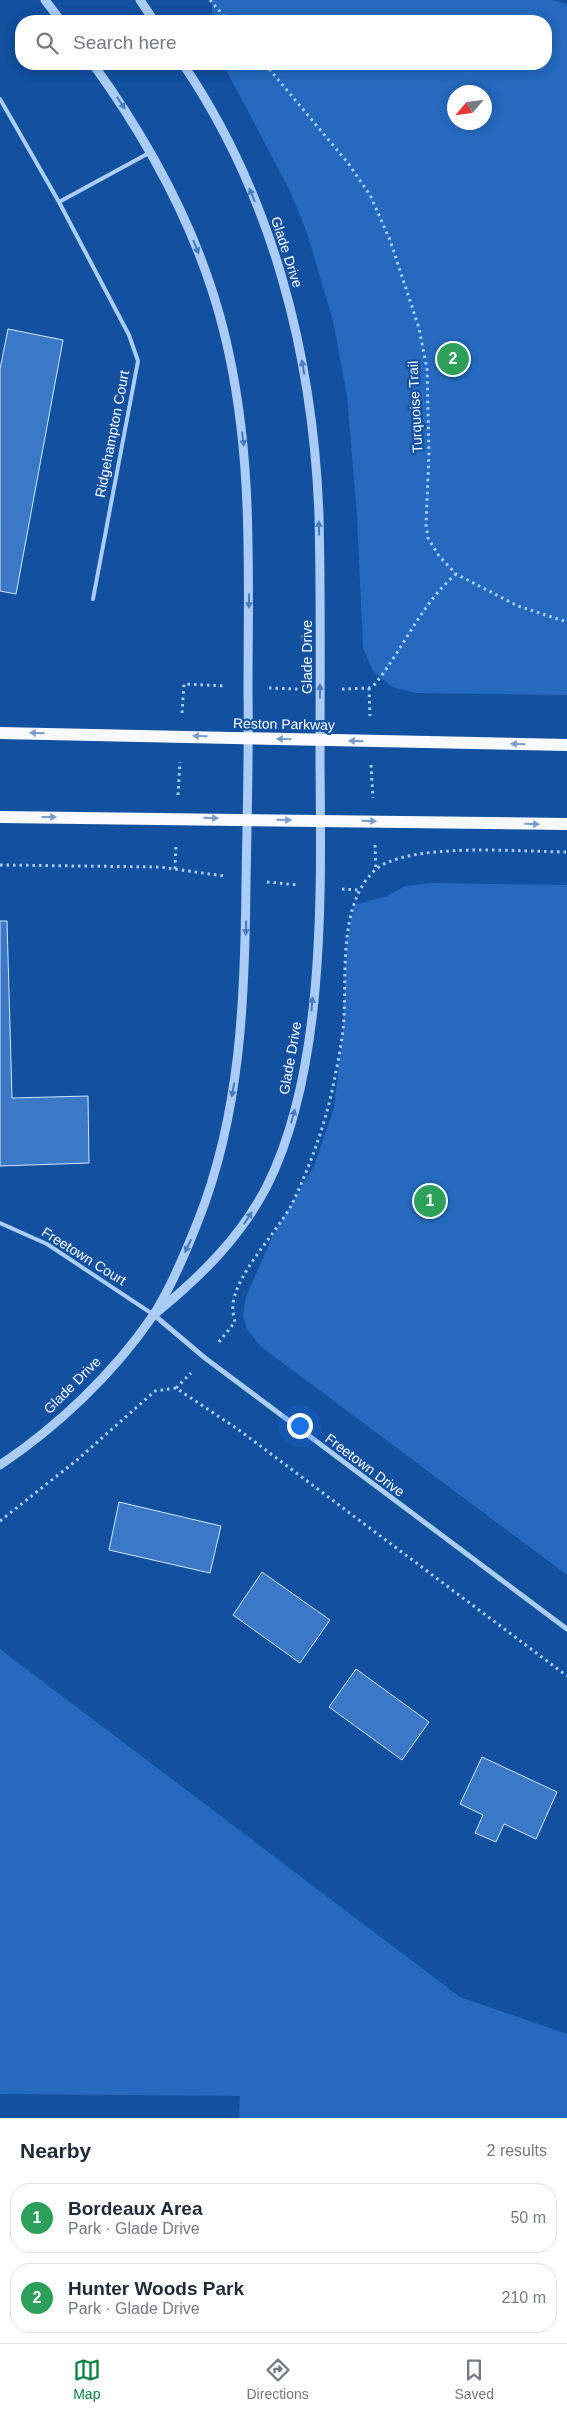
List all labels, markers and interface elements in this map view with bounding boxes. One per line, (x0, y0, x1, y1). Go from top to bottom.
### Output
search box (15, 15, 552, 70)
icon: search (33, 29, 61, 57)
text: Search here (73, 32, 177, 53)
north arrow (447, 85, 492, 130)
one-way arrow (116, 97, 126, 110)
one-way arrow (248, 188, 256, 202)
street label: Glade Drive (268, 214, 306, 290)
one-way arrow (192, 240, 200, 255)
pin: 2 (437, 340, 469, 378)
one-way arrow (299, 358, 307, 374)
street label: Turquoise Trail (405, 361, 425, 453)
street label: Ridgehampton Court (92, 369, 132, 499)
one-way arrow (239, 431, 247, 447)
one-way arrow (315, 520, 323, 536)
one-way arrow (245, 594, 253, 610)
street label: Glade Drive (299, 620, 315, 694)
one-way arrow (316, 683, 324, 699)
street label: Reston Parkway (233, 715, 335, 733)
one-way arrow (29, 729, 45, 737)
one-way arrow (192, 732, 208, 740)
one-way arrow (276, 735, 292, 743)
one-way arrow (348, 736, 364, 744)
one-way arrow (510, 740, 526, 748)
one-way arrow (41, 813, 57, 821)
one-way arrow (203, 815, 219, 823)
one-way arrow (276, 816, 292, 824)
one-way arrow (362, 817, 378, 825)
one-way arrow (524, 820, 540, 828)
one-way arrow (242, 921, 250, 937)
one-way arrow (309, 996, 317, 1012)
street label: Glade Drive (276, 1020, 304, 1096)
one-way arrow (229, 1083, 237, 1099)
one-way arrow (290, 1108, 298, 1123)
pin: 1 (414, 1182, 446, 1220)
one-way arrow (243, 1211, 253, 1224)
street label: Freetown Court (39, 1224, 129, 1288)
one-way arrow (183, 1238, 192, 1253)
street label: Glade Drive (40, 1353, 104, 1417)
your location (287, 1413, 313, 1439)
street label: Freetown Drive (322, 1430, 408, 1500)
text: Nearby (20, 2139, 91, 2162)
text: 2 results (487, 2142, 547, 2159)
text: Bordeaux Area (68, 2198, 202, 2219)
text: 1 (33, 2209, 41, 2226)
text: 50 m (510, 2209, 546, 2226)
text: Park · Glade Drive (68, 2220, 200, 2237)
text: Hunter Woods Park (68, 2278, 244, 2299)
text: 2 (33, 2289, 41, 2306)
text: 210 m (502, 2289, 546, 2306)
text: Park · Glade Drive (68, 2300, 200, 2317)
tab: Map (73, 2356, 101, 2402)
tab: Directions (247, 2356, 309, 2402)
tab: Saved (454, 2356, 494, 2402)

